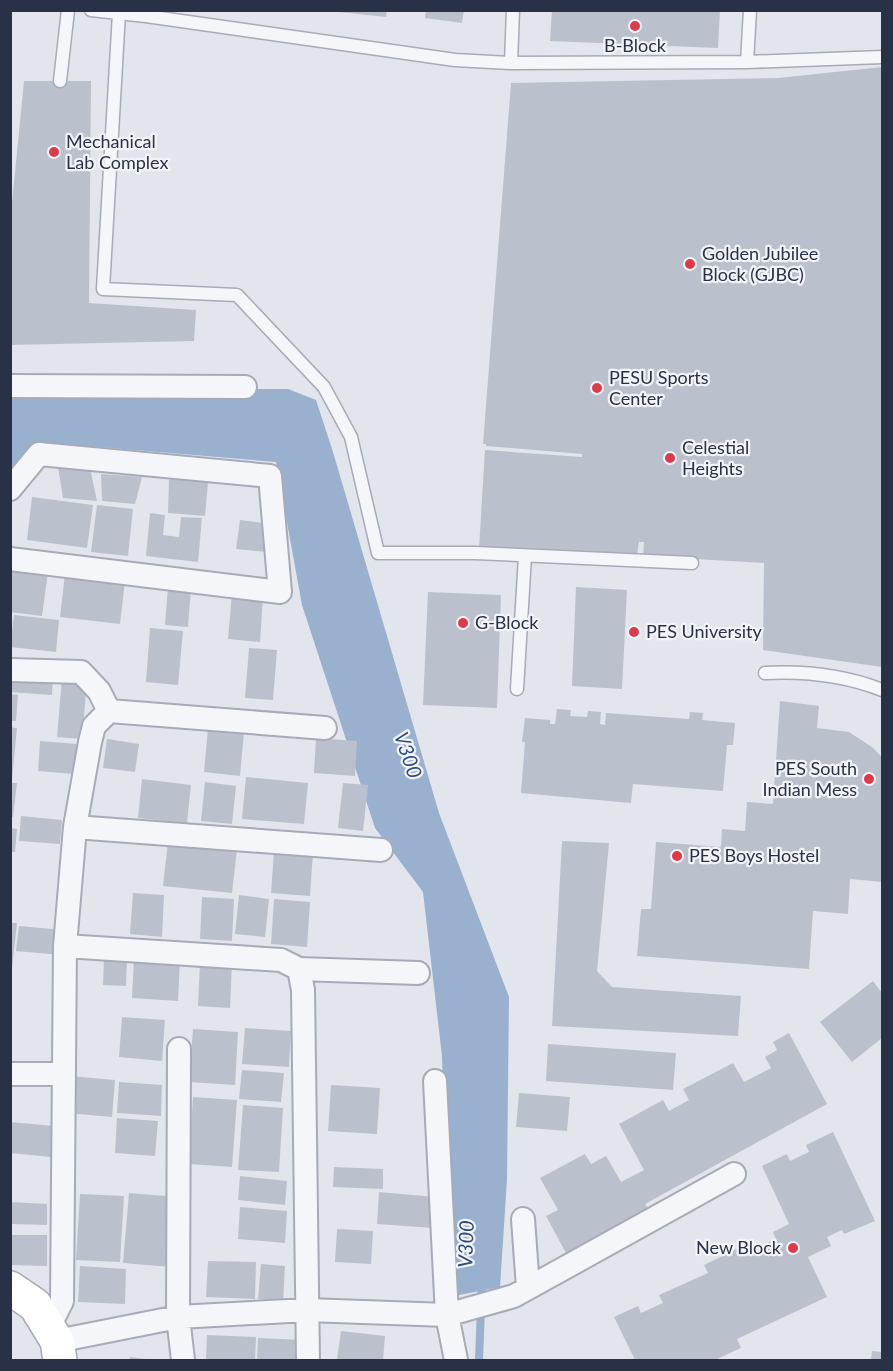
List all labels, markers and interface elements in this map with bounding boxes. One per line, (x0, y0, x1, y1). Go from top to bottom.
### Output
marker: B-Block (628, 19, 642, 33)
place label: B-Block (604, 34, 667, 56)
place label: Mechanical Lab Complex (66, 130, 168, 173)
marker: Mechanical Lab Complex (47, 145, 61, 159)
place label: Golden Jubilee Block (GJBC) (702, 242, 818, 285)
marker: Golden Jubilee Block (GJBC) (683, 257, 697, 271)
place label: PESU Sports Center (609, 366, 709, 409)
marker: PESU Sports Center (590, 381, 604, 395)
place label: Celestial Heights (682, 436, 749, 479)
marker: Celestial Heights (663, 451, 677, 465)
place label: G-Block (475, 611, 539, 633)
marker: G-Block (456, 616, 470, 630)
place label: PES University (646, 620, 763, 642)
marker: PES University (627, 625, 641, 639)
water label: V300 (390, 728, 428, 781)
place label: PES South Indian Mess (763, 757, 857, 800)
marker: PES South Indian Mess (862, 772, 876, 786)
place label: PES Boys Hostel (689, 844, 819, 866)
marker: PES Boys Hostel (670, 849, 684, 863)
water label: V300 (452, 1220, 478, 1268)
place label: New Block (696, 1236, 782, 1258)
marker: New Block (786, 1241, 800, 1255)

